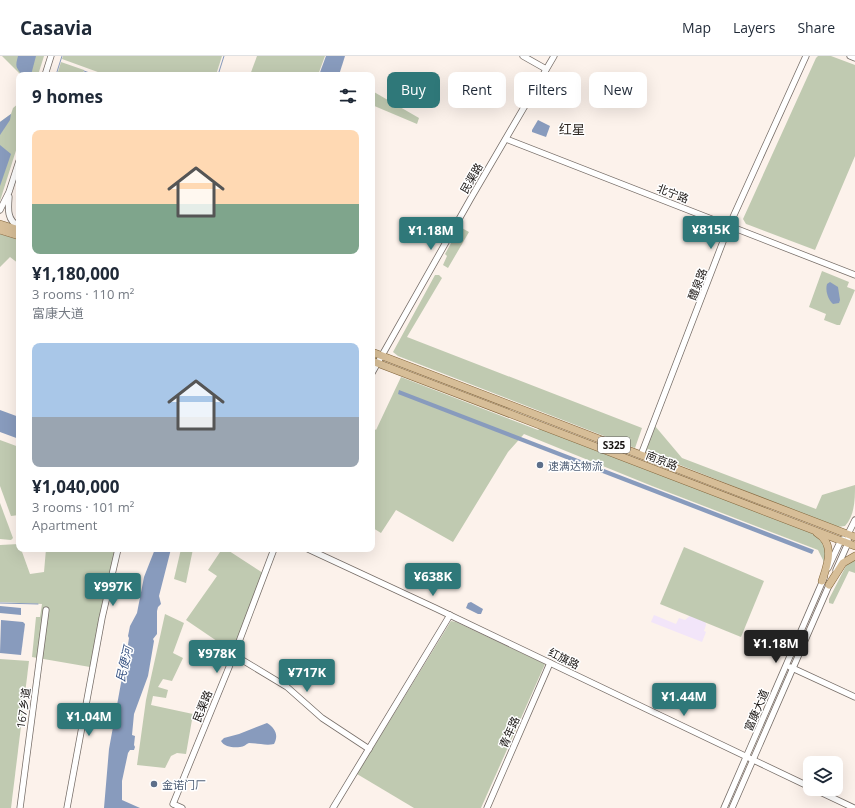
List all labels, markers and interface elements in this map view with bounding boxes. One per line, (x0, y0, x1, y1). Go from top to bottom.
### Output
text: Casavia (20, 15, 93, 41)
text: Map (682, 18, 711, 37)
text: Layers (733, 18, 775, 37)
text: Share (797, 18, 835, 37)
chip: Buy (387, 72, 440, 108)
chip: Rent (448, 72, 506, 108)
chip: Filters (514, 72, 581, 108)
chip: New (589, 72, 647, 108)
text: 9 homes (32, 85, 103, 108)
icon: filters (337, 85, 359, 107)
district label: 红星 (559, 120, 585, 138)
icon: home (160, 156, 232, 228)
street label: 民渠路 (456, 160, 486, 196)
street label: 北宁路 (655, 180, 691, 206)
pin: ¥815K (683, 216, 739, 250)
pin: ¥1.18M (398, 217, 464, 251)
text: ¥815K (692, 220, 730, 238)
text: ¥1.18M (408, 221, 454, 239)
text: ¥1,180,000 (32, 262, 119, 285)
street label: 醴泉路 (684, 266, 710, 302)
text: 3 rooms · 110 m² (32, 285, 134, 303)
text: 富康大道 (32, 304, 84, 322)
icon: home (160, 369, 232, 441)
road number: S325 (598, 437, 630, 453)
street label: 南京路 (644, 447, 680, 473)
place label: 速满达物流 (548, 458, 603, 473)
marker: 速满达物流 (535, 460, 545, 470)
text: ¥1,040,000 (32, 475, 119, 498)
text: 3 rooms · 101 m² (32, 498, 134, 516)
text: Apartment (32, 516, 97, 534)
pin: ¥638K (405, 563, 461, 597)
text: ¥638K (414, 567, 452, 585)
pin: ¥997K (85, 573, 141, 607)
text: ¥997K (94, 577, 132, 595)
pin: ¥1.18M (743, 630, 809, 664)
text: ¥1.18M (753, 634, 799, 652)
pin: ¥978K (189, 640, 245, 674)
water label: 民便河 (112, 643, 137, 683)
text: ¥978K (198, 644, 236, 662)
street label: 红旗路 (546, 644, 582, 672)
pin: ¥717K (279, 659, 335, 693)
text: ¥717K (288, 663, 326, 681)
pin: ¥1.44M (651, 683, 717, 717)
street label: 167乡道 (13, 687, 33, 729)
text: ¥1.44M (661, 687, 707, 705)
street label: 富康大道 (741, 687, 771, 733)
street label: 民渠路 (189, 688, 215, 724)
pin: ¥1.04M (56, 703, 122, 737)
text: ¥1.04M (66, 707, 112, 725)
street label: 青年路 (495, 714, 523, 750)
map controls (803, 756, 843, 796)
button: layers (803, 756, 843, 796)
place label: 金诺门厂 (162, 777, 206, 792)
marker: 金诺门厂 (149, 779, 159, 789)

